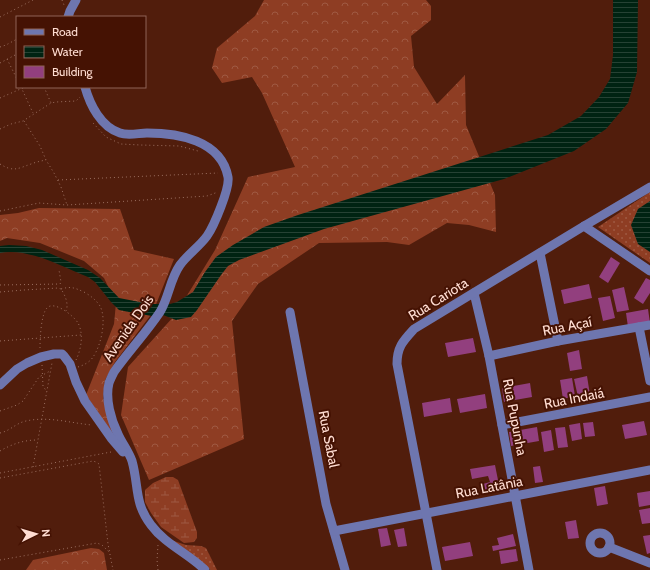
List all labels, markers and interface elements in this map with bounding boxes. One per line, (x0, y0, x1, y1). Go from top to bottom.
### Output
legend (16, 16, 146, 88)
text: Road (52, 24, 78, 39)
text: Water (52, 44, 83, 59)
text: Building (52, 64, 94, 79)
street label: Rua Cariota (405, 273, 472, 324)
street label: Avenida Dois (99, 291, 158, 365)
street label: Rua Açaí (541, 312, 593, 340)
street label: Rua Pupunha (499, 377, 531, 457)
street label: Rua Indaiá (542, 383, 606, 413)
street label: Rua Sabal (315, 409, 344, 470)
street label: Rua Latânia (454, 472, 524, 502)
north arrow (16, 514, 56, 554)
text: N (39, 529, 53, 538)

